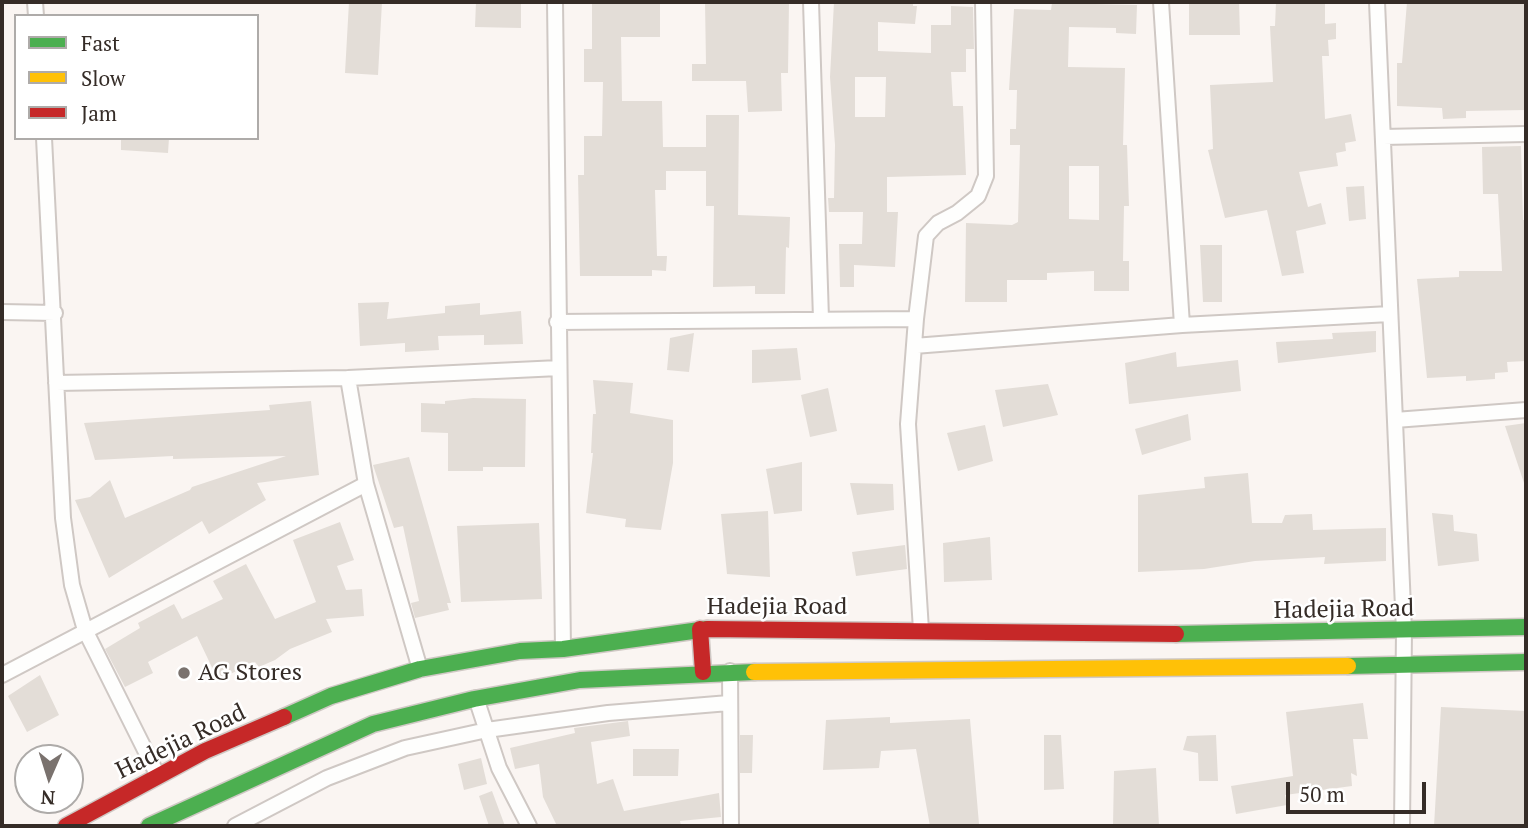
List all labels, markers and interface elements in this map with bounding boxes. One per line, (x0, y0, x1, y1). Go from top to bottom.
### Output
legend (14, 14, 259, 140)
text: Fast (81, 29, 120, 57)
text: Slow (81, 64, 125, 92)
text: Jam (81, 99, 117, 127)
street label: Hadejia Road (707, 593, 847, 621)
street label: Hadejia Road (1273, 594, 1415, 626)
place label: AG Stores (198, 659, 302, 687)
marker: AG Stores (176, 665, 192, 681)
street label: Hadejia Road (111, 698, 251, 786)
north arrow (14, 744, 84, 814)
scale bar (1290, 768, 1430, 812)
text: 50 m (1299, 780, 1345, 808)
text: N (40, 786, 56, 811)

